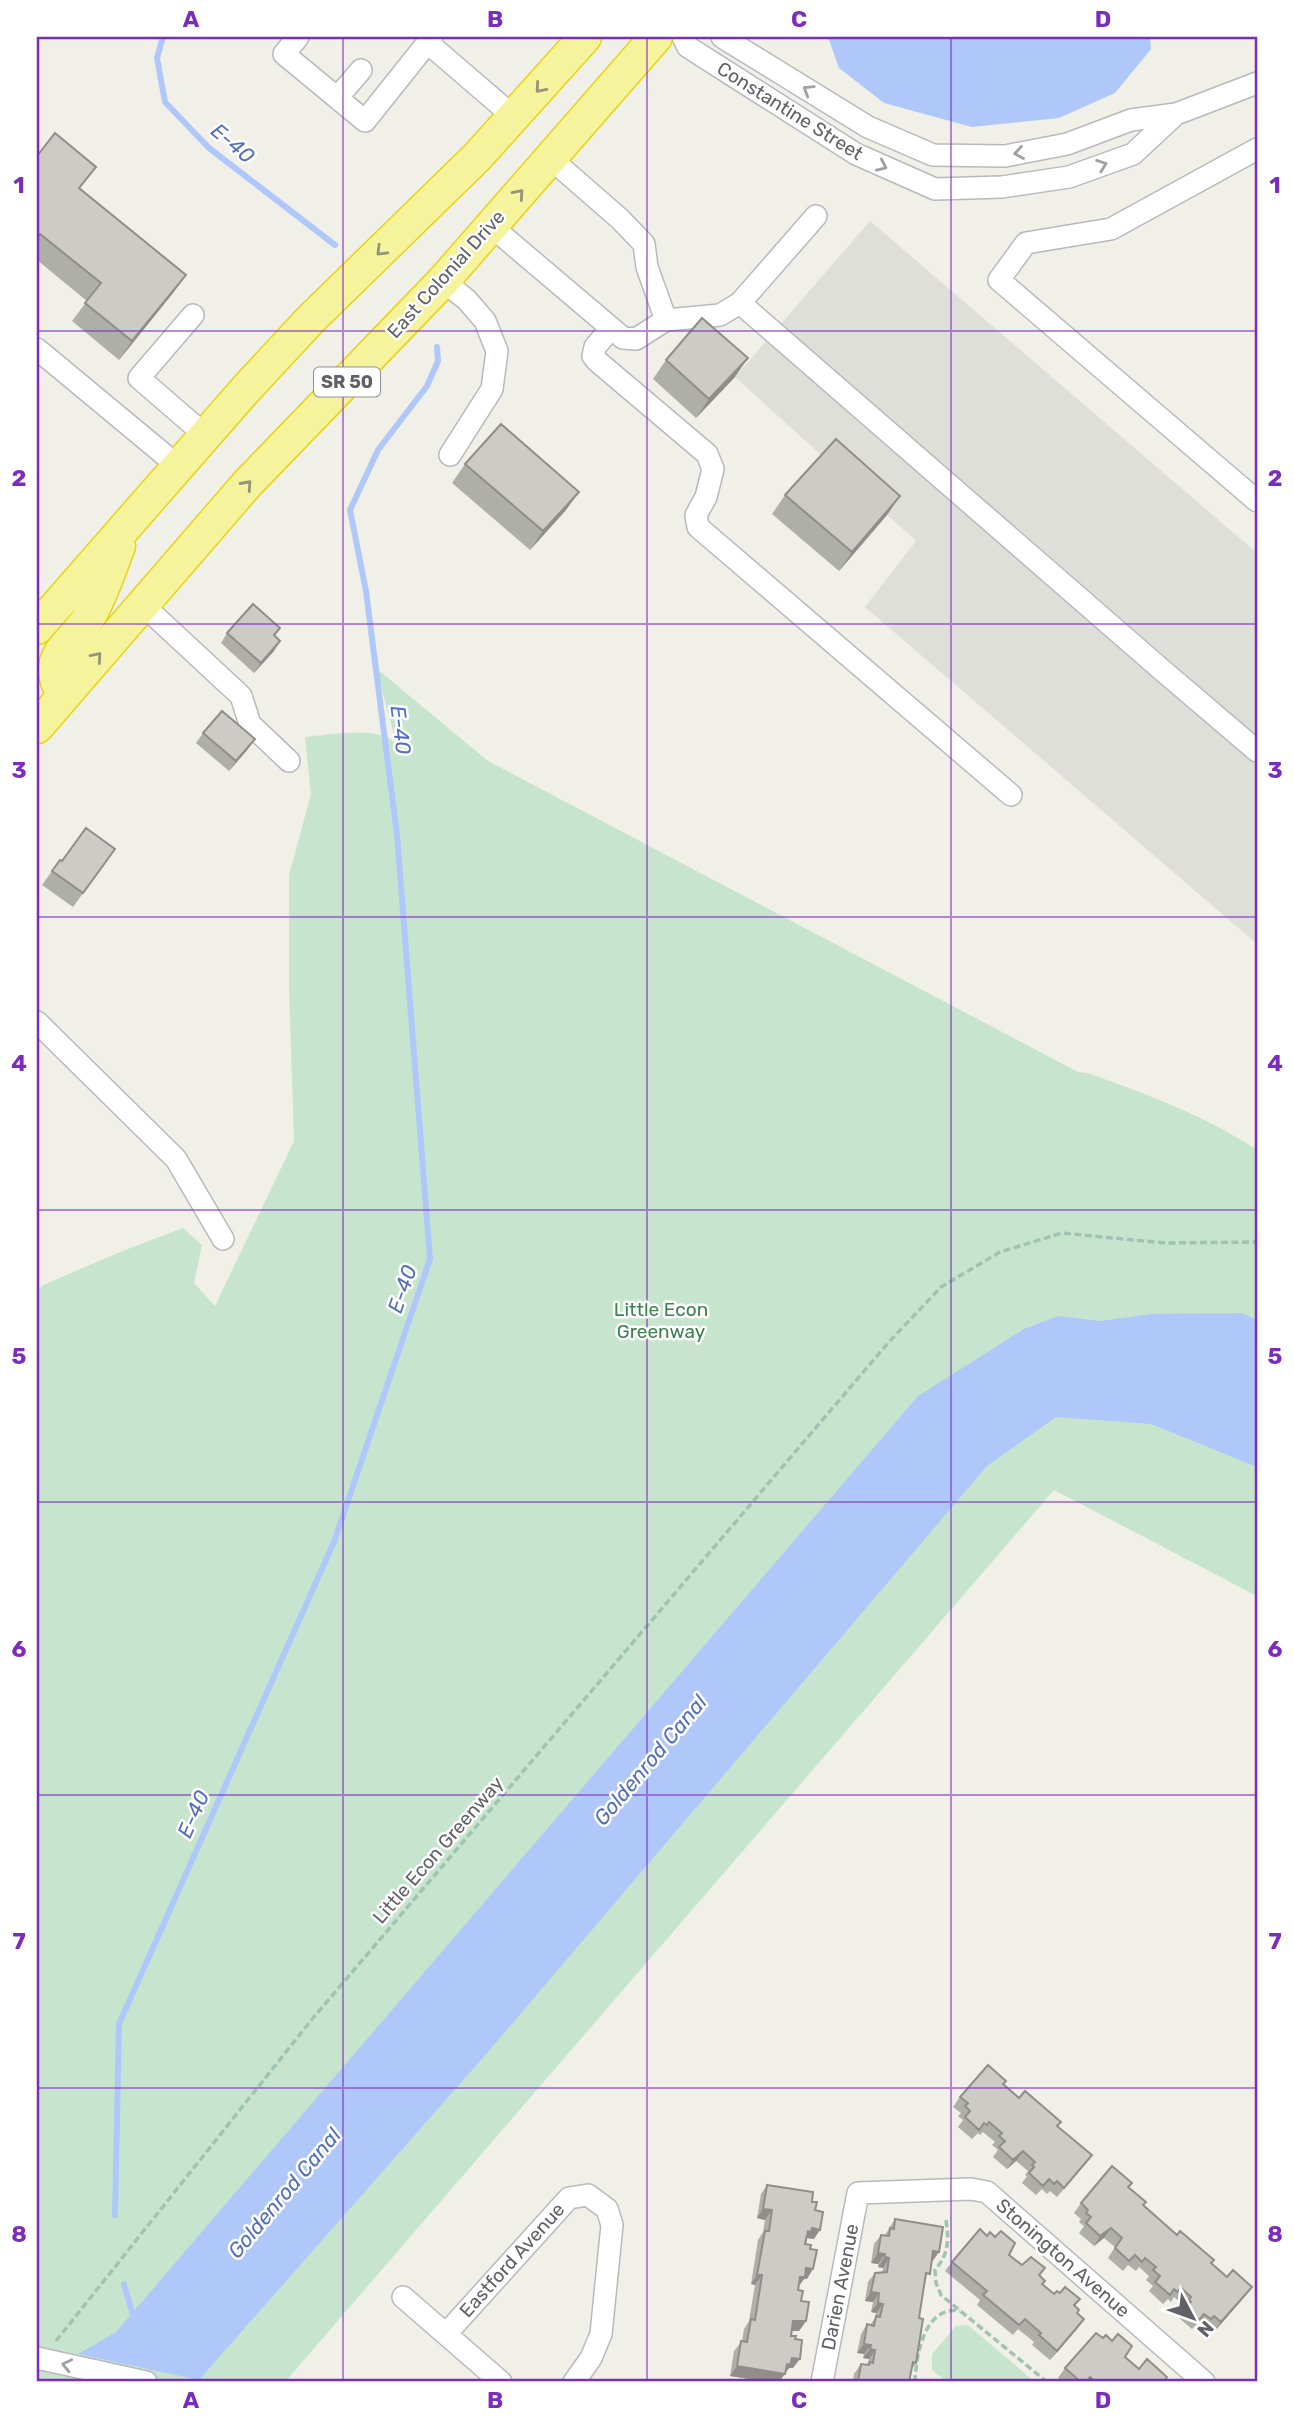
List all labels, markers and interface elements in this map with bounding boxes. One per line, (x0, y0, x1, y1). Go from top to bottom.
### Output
text: A (183, 5, 200, 33)
text: B (487, 5, 503, 33)
text: C (791, 5, 807, 33)
text: D (1095, 5, 1111, 33)
street label: Constantine Street (713, 57, 868, 166)
one-way arrow (535, 80, 548, 93)
one-way arrow (803, 86, 816, 99)
water label: E-40 (206, 118, 260, 168)
one-way arrow (1013, 145, 1025, 160)
one-way arrow (875, 158, 888, 172)
one-way arrow (1096, 159, 1108, 173)
text: 1 (13, 171, 25, 199)
text: 1 (1269, 171, 1281, 199)
one-way arrow (511, 189, 523, 202)
street label: East Colonial Drive (382, 205, 510, 343)
one-way arrow (377, 243, 389, 255)
road number: SR 50 (314, 368, 380, 396)
text: 2 (12, 464, 26, 492)
text: 2 (1268, 464, 1282, 492)
one-way arrow (238, 480, 251, 493)
one-way arrow (89, 652, 101, 665)
water label: E-40 (386, 704, 416, 756)
text: 3 (11, 756, 27, 784)
text: 3 (1267, 756, 1283, 784)
text: 4 (11, 1049, 27, 1077)
text: 4 (1267, 1049, 1283, 1077)
water label: E-40 (382, 1262, 422, 1316)
park label: Little Econ Greenway (614, 1298, 708, 1343)
text: 5 (12, 1342, 27, 1370)
text: 5 (1268, 1342, 1283, 1370)
text: 6 (12, 1635, 27, 1663)
text: 6 (1268, 1635, 1283, 1663)
water label: Goldenrod Canal (588, 1689, 712, 1830)
street label: Little Econ Greenway (368, 1772, 508, 1928)
water label: E-40 (172, 1787, 214, 1841)
text: 7 (12, 1927, 26, 1955)
text: 7 (1268, 1927, 1282, 1955)
water label: Goldenrod Canal (222, 2122, 346, 2263)
street label: Stonington Avenue (991, 2194, 1135, 2322)
street label: Eastford Avenue (455, 2198, 569, 2322)
text: 8 (11, 2220, 27, 2248)
text: 8 (1267, 2220, 1283, 2248)
street label: Darien Avenue (816, 2222, 864, 2352)
north arrow (1158, 2282, 1228, 2352)
text: N (1192, 2316, 1219, 2342)
one-way arrow (61, 2358, 73, 2373)
text: A (183, 2386, 200, 2414)
text: B (487, 2386, 503, 2414)
text: C (791, 2386, 807, 2414)
text: D (1095, 2386, 1111, 2414)

